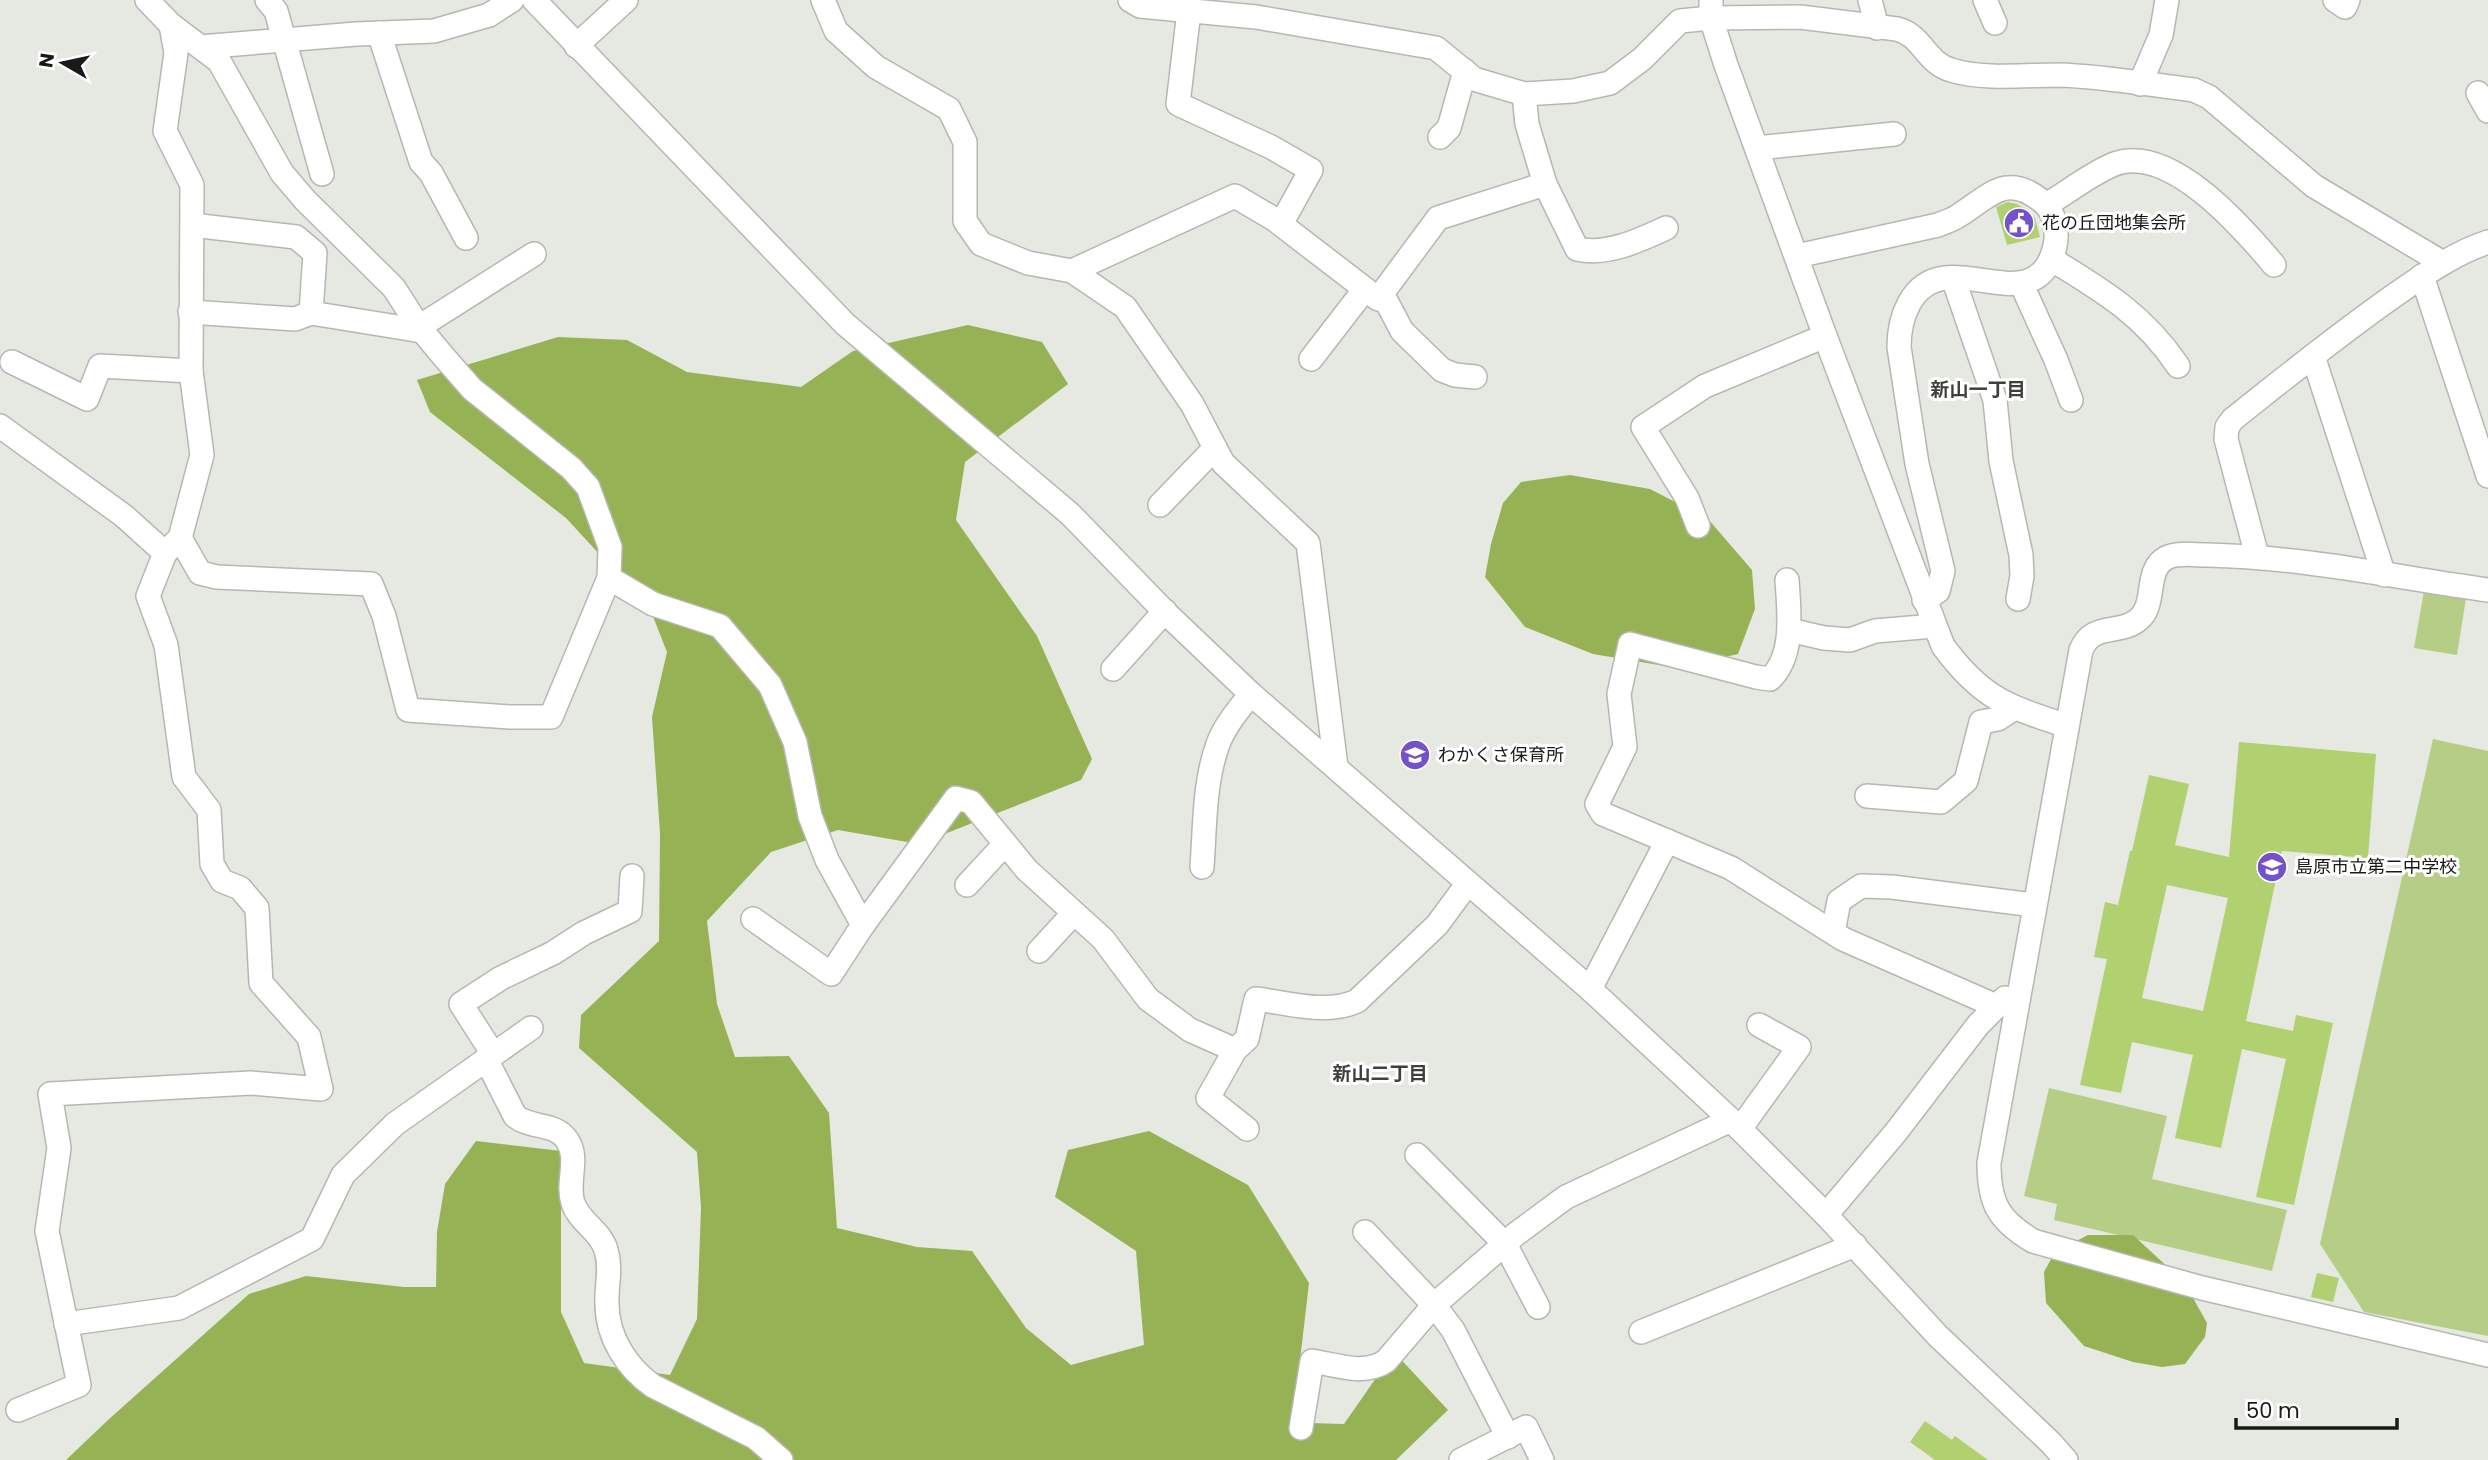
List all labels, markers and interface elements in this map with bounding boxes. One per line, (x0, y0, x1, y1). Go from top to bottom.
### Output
north arrow (28, 28, 98, 98)
text: N (32, 51, 61, 70)
public building icon: 花の丘団地集会所 (2002, 206, 2036, 240)
place label: 花の丘団地集会所 (2042, 210, 2186, 235)
district label: 新山一丁目 (1930, 376, 2026, 403)
school or university icon: わかくさ保育所 (1398, 738, 1432, 772)
place label: わかくさ保育所 (1438, 742, 1564, 767)
school or university icon: 島原市立第二中学校 (2255, 850, 2289, 884)
place label: 島原市立第二中学校 (2295, 854, 2457, 879)
district label: 新山二丁目 (1332, 1060, 1428, 1087)
scale bar (2236, 1386, 2397, 1430)
text: 50 m (2246, 1396, 2300, 1425)

